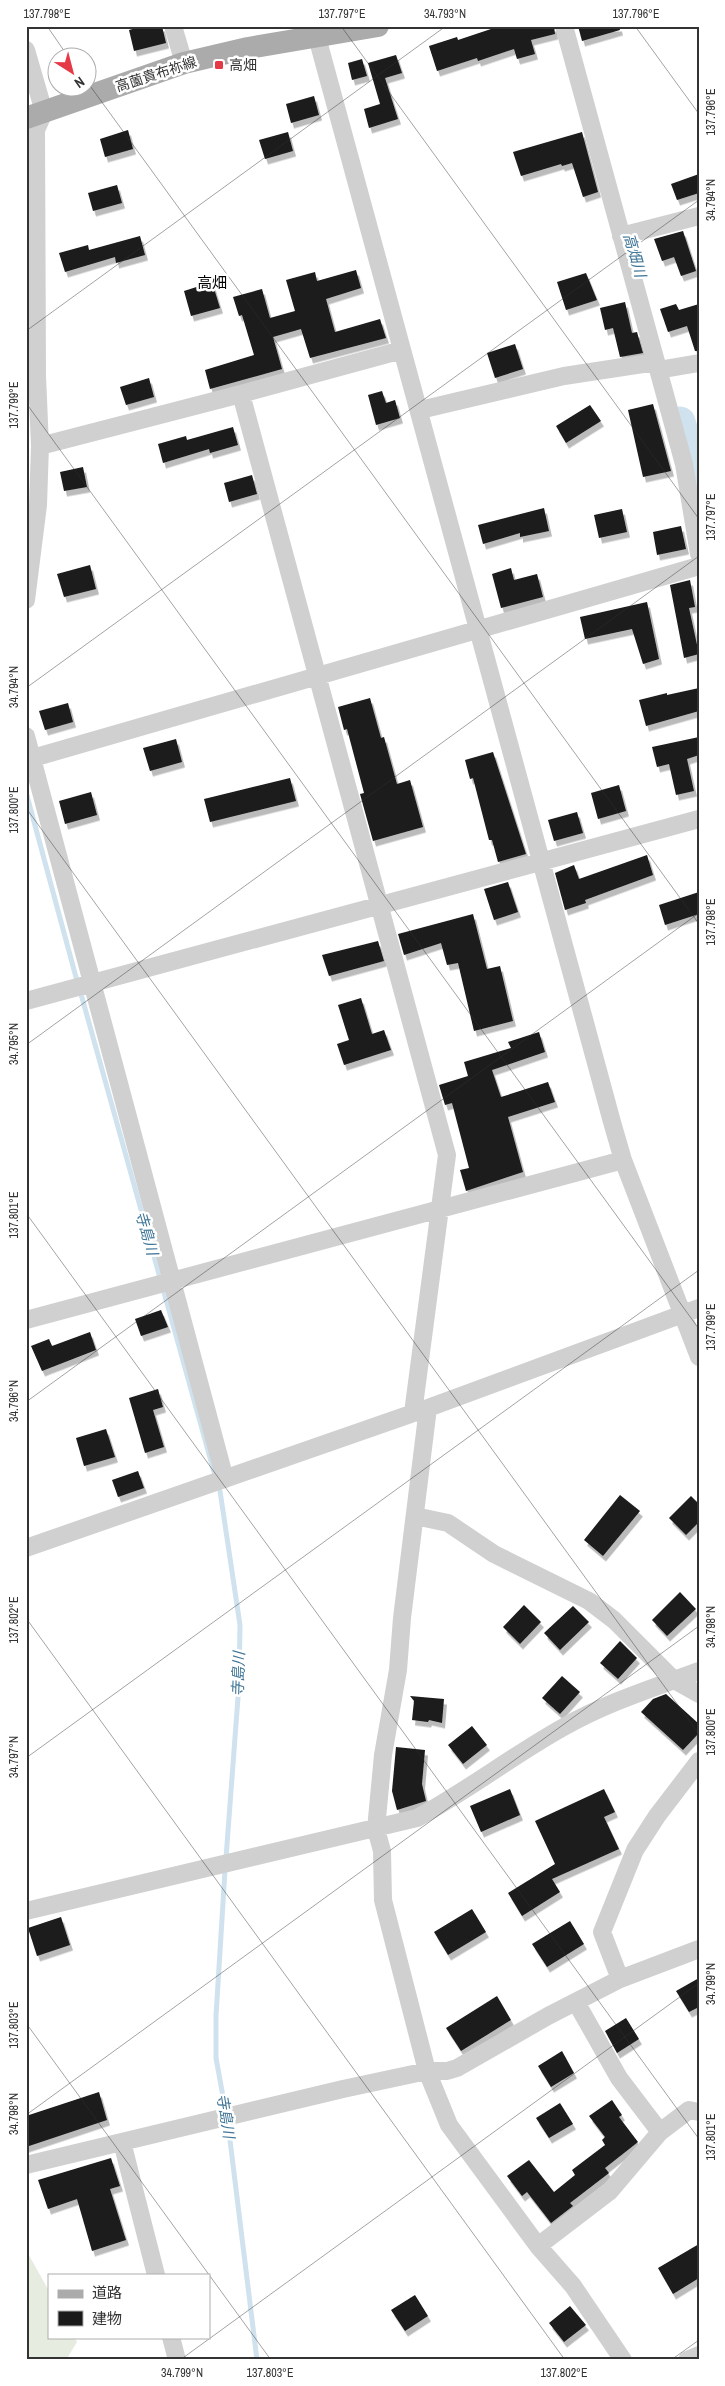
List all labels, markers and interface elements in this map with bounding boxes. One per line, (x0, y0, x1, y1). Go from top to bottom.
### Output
text: 137.798°E (24, 6, 70, 22)
text: 137.797°E (319, 6, 365, 22)
text: 34.793°N (424, 6, 466, 22)
text: 137.796°E (613, 6, 659, 22)
north arrow (48, 48, 98, 98)
street label: 高薗貴布祢線 (113, 52, 199, 96)
place label: 高畑 (229, 56, 257, 74)
marker: 高畑 (213, 59, 225, 71)
text: N (71, 73, 88, 92)
text: 137.796°E (703, 89, 719, 135)
text: 34.794°N (703, 179, 719, 221)
water label: 高畑川 (619, 230, 652, 281)
district label: 高畑 (197, 272, 227, 293)
text: 137.799°E (6, 382, 22, 428)
text: 137.797°E (703, 494, 719, 540)
text: 34.794°N (6, 666, 22, 708)
text: 137.800°E (6, 787, 22, 833)
text: 137.798°E (703, 899, 719, 945)
text: 34.795°N (6, 1023, 22, 1065)
text: 137.801°E (6, 1192, 22, 1238)
water label: 寺島川 (131, 1208, 164, 1259)
text: 137.799°E (703, 1304, 719, 1350)
text: 34.796°N (6, 1380, 22, 1422)
text: 137.802°E (6, 1597, 22, 1643)
text: 34.798°N (703, 1606, 719, 1648)
water label: 寺島川 (227, 1649, 249, 1697)
text: 137.800°E (703, 1709, 719, 1755)
text: 34.797°N (6, 1736, 22, 1778)
text: 34.799°N (703, 1963, 719, 2005)
text: 137.803°E (6, 2002, 22, 2048)
water label: 寺島川 (212, 2092, 240, 2142)
text: 34.798°N (6, 2093, 22, 2135)
text: 137.801°E (703, 2114, 719, 2160)
legend (48, 2274, 210, 2338)
text: 道路 (92, 2282, 122, 2303)
text: 建物 (92, 2308, 122, 2329)
text: 34.799°N (161, 2365, 203, 2381)
text: 137.803°E (247, 2365, 293, 2381)
text: 137.802°E (541, 2365, 587, 2381)

